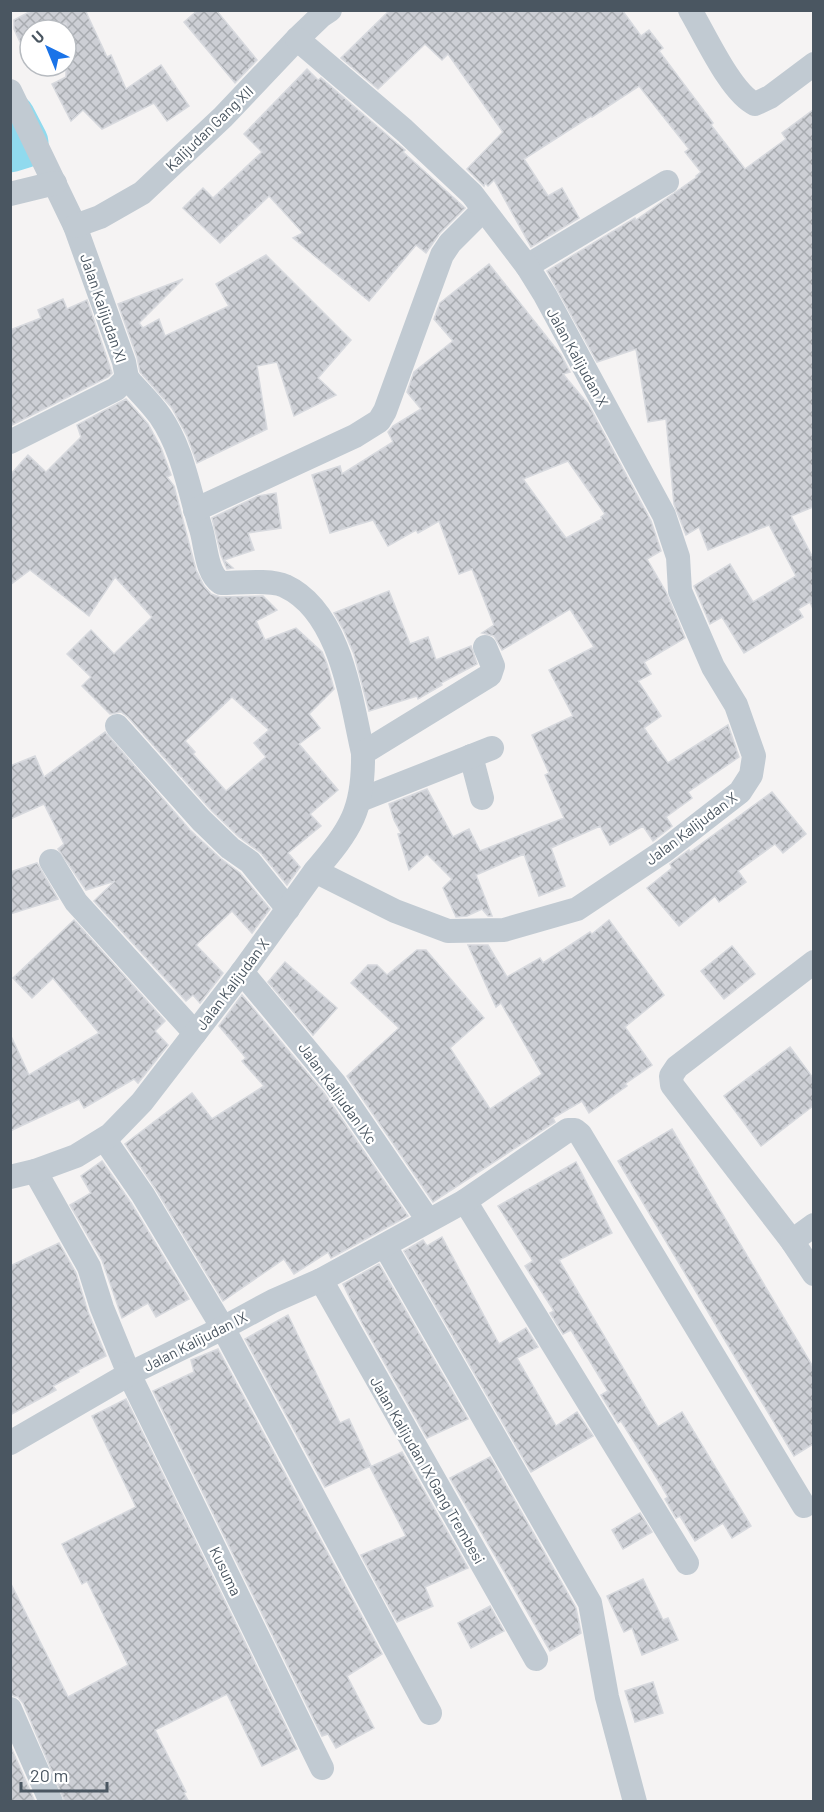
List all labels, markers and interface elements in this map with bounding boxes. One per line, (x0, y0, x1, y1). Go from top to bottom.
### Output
north arrow (18, 18, 78, 78)
text: U (27, 26, 48, 47)
street label: Kalijudan Gang XII (161, 82, 257, 174)
street label: Jalan Kalijudan XI (77, 251, 131, 365)
street label: Jalan Kalijudan X (543, 304, 613, 410)
street label: Jalan Kalijudan X (642, 788, 741, 868)
street label: Jalan Kalijudan X (192, 934, 272, 1033)
street label: Jalan Kalijudan IXc (295, 1039, 381, 1148)
street label: Jalan Kalijudan IX (140, 1307, 250, 1375)
street label: Jalan Kalijudan IX Gang Trembesi (367, 1373, 489, 1567)
street label: Kusuma (206, 1543, 246, 1599)
scale bar (21, 1755, 106, 1793)
text: 20 m (30, 1764, 68, 1786)

